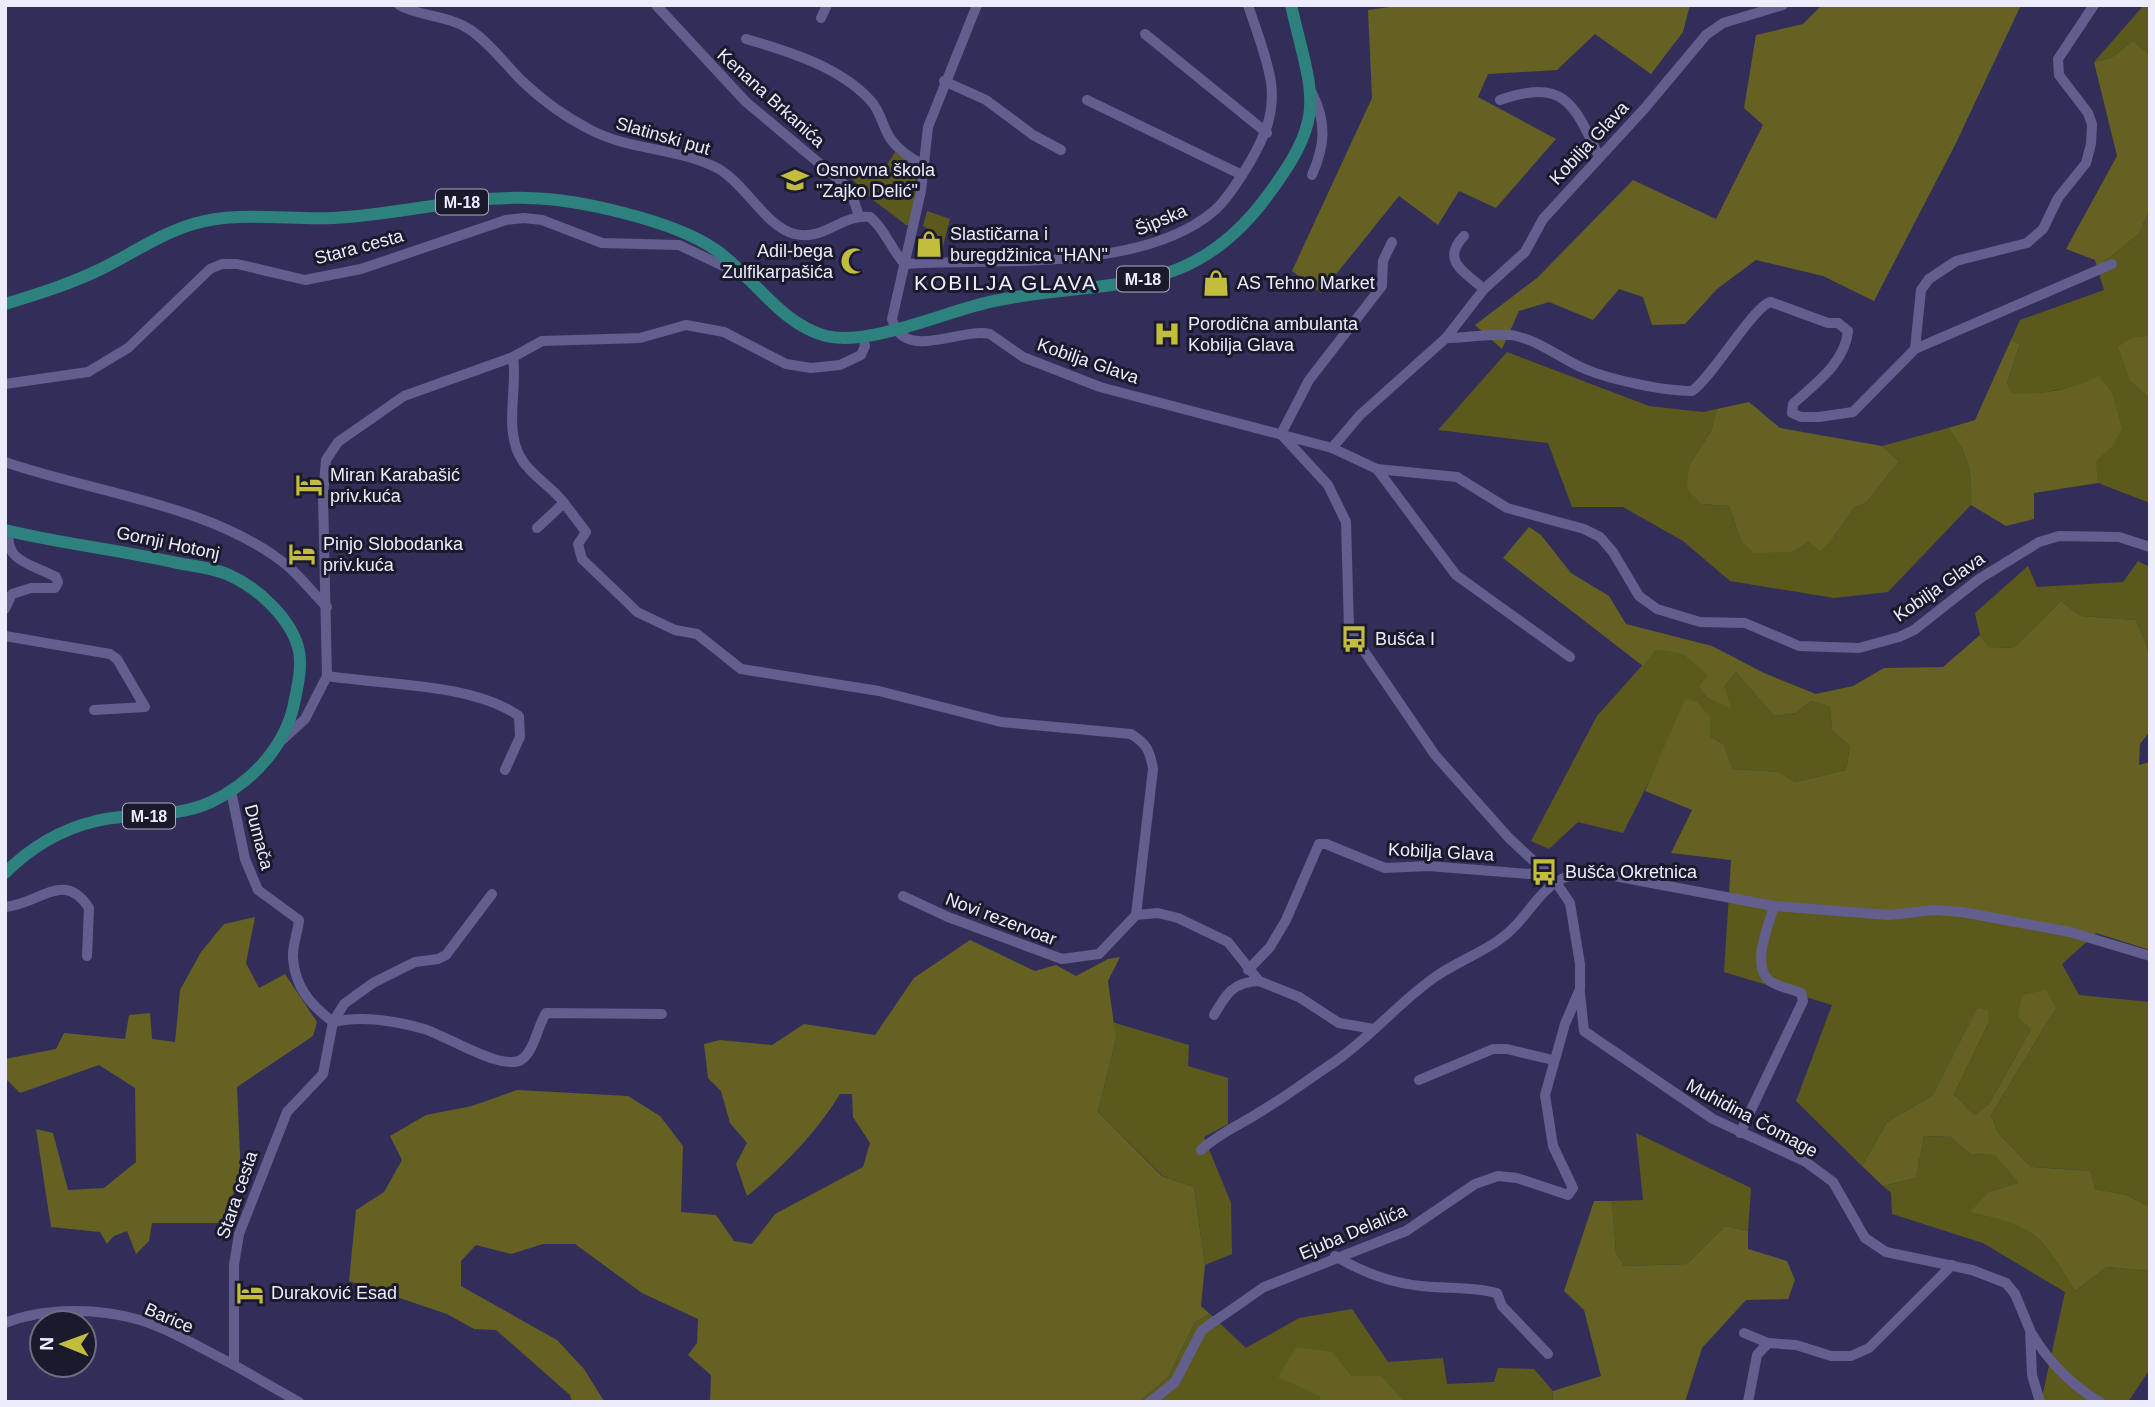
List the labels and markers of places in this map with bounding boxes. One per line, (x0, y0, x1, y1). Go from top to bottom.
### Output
place label: Osnovna škola "Zajko Delić" (816, 160, 936, 201)
school or university icon: Osnovna škola "Zajko Delić" (780, 165, 810, 195)
place label: Slastičarna i buregdžinica "HAN" (950, 224, 1108, 265)
shop icon: Slastičarna i buregdžinica "HAN" (914, 229, 944, 259)
place label: Adil-bega Zulfikarpašića (722, 241, 834, 282)
mosque icon: Adil-bega Zulfikarpašića (839, 246, 869, 276)
shop icon: AS Tehno Market (1201, 268, 1231, 298)
place label: AS Tehno Market (1237, 273, 1375, 293)
place label: Porodična ambulanta Kobilja Glava (1188, 314, 1359, 355)
hospital icon: Porodična ambulanta Kobilja Glava (1152, 319, 1182, 349)
place label: Miran Karabašić priv.kuća (330, 465, 460, 506)
hotel icon: Miran Karabašić priv.kuća (294, 470, 324, 500)
place label: Pinjo Slobodanka priv.kuća (323, 534, 464, 575)
hotel icon: Pinjo Slobodanka priv.kuća (287, 539, 317, 569)
bus stop icon: Bušća I (1339, 624, 1369, 654)
place label: Bušća I (1375, 629, 1435, 649)
bus stop icon: Bušća Okretnica (1529, 857, 1559, 887)
place label: Bušća Okretnica (1565, 862, 1698, 882)
hotel icon: Duraković Esad (235, 1278, 265, 1308)
place label: Duraković Esad (271, 1283, 397, 1303)

